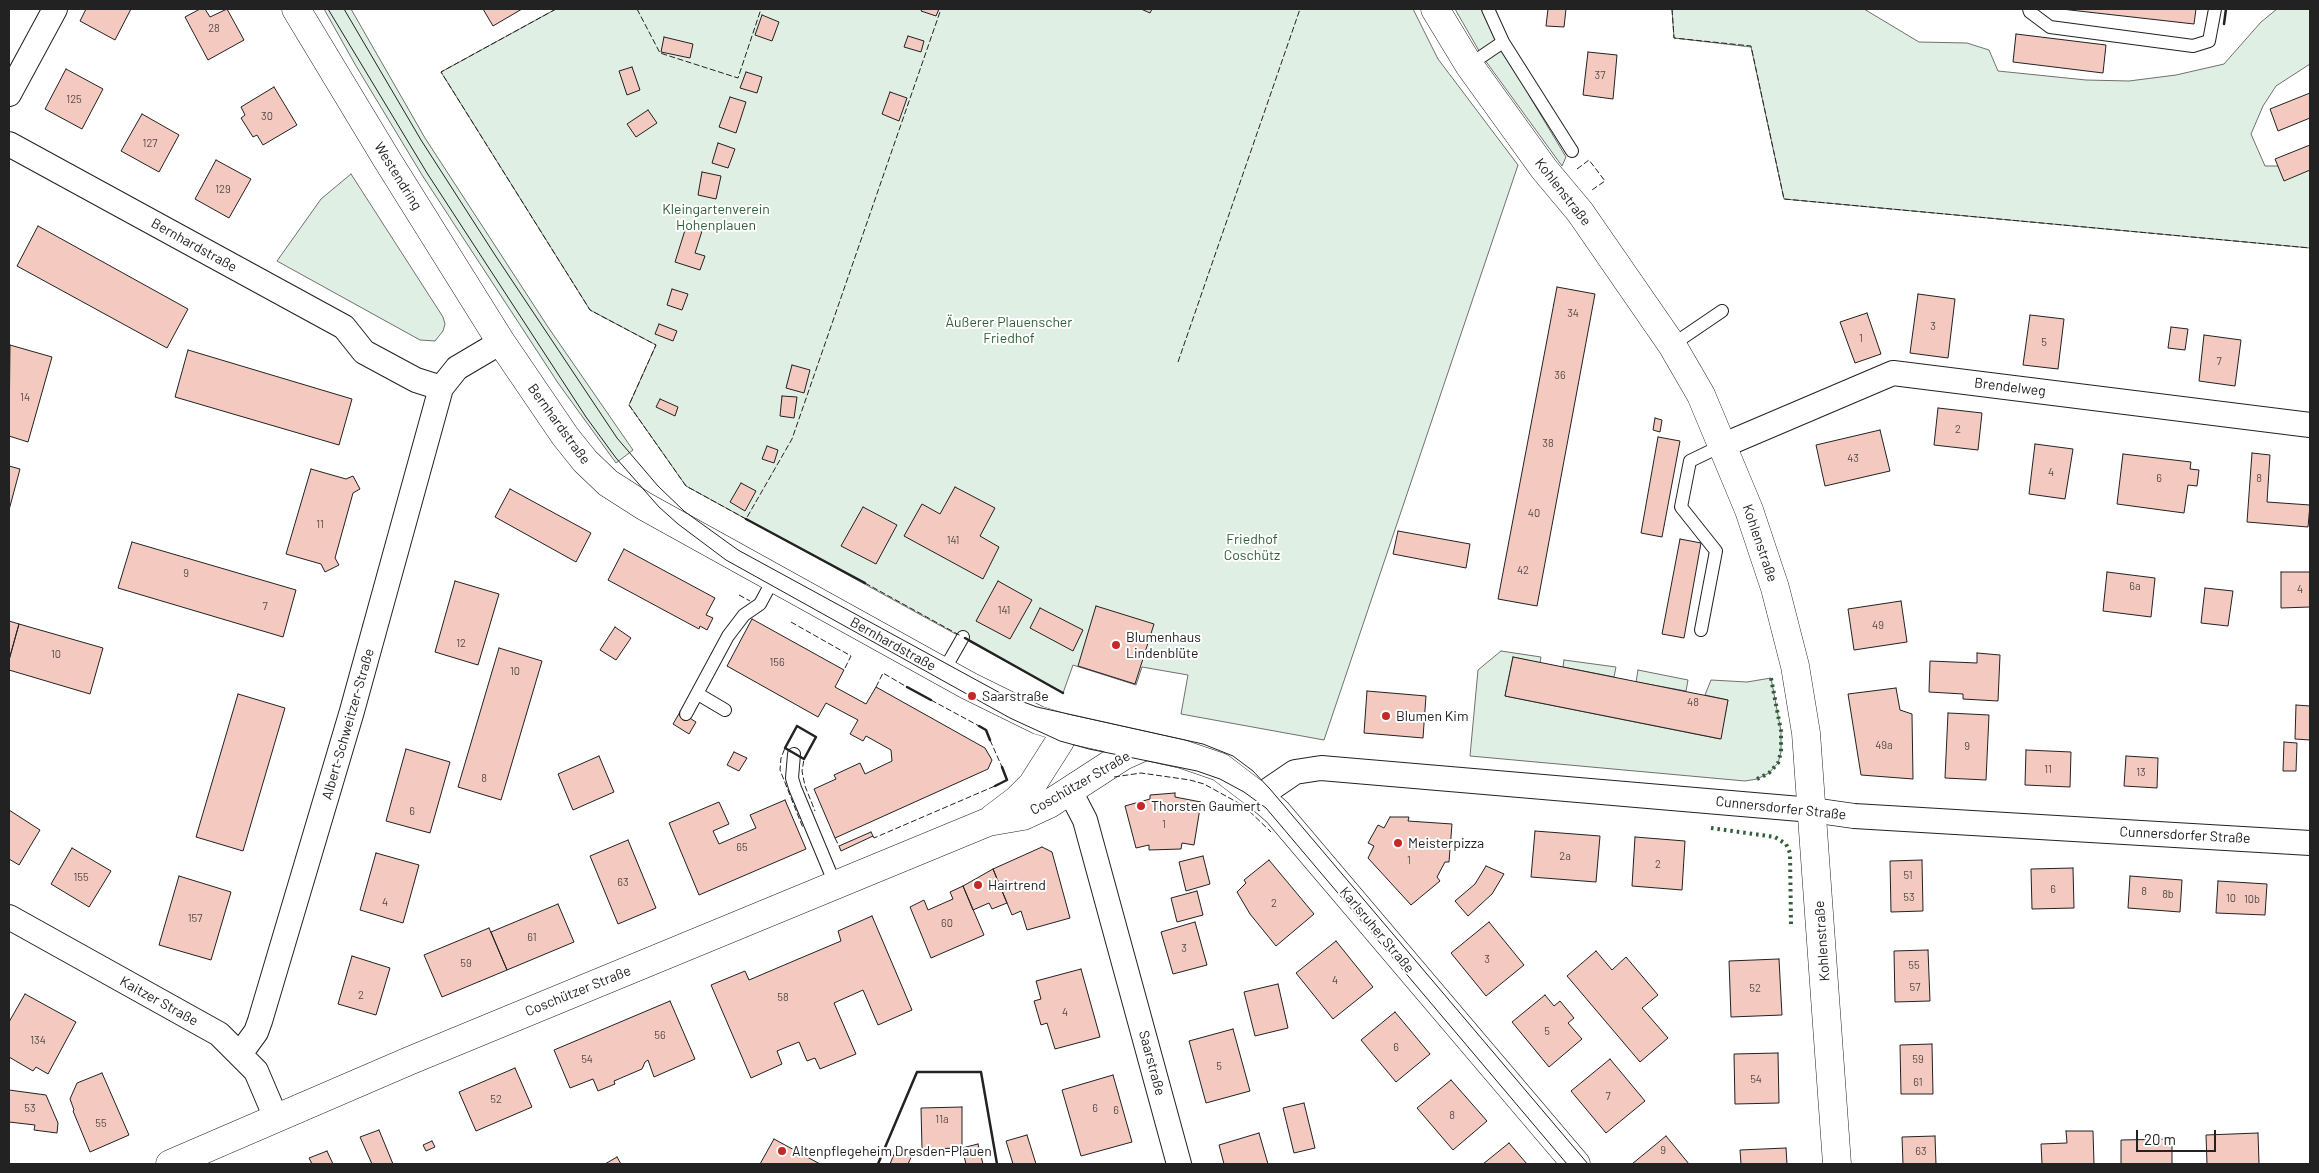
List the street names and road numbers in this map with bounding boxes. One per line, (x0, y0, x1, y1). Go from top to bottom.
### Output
street label: Westendring (371, 139, 425, 213)
street label: Kohlenstraße (1531, 155, 1595, 229)
street label: Bernhardstraße (148, 214, 240, 276)
street label: Brendelweg (1973, 374, 2047, 400)
street label: Bernhardstraße (524, 380, 594, 468)
street label: Kohlenstraße (1739, 502, 1781, 584)
street label: Bernhardstraße (847, 613, 939, 675)
street label: Albert-Schweitzer-Straße (318, 647, 378, 801)
street label: Coschützer Straße (1027, 748, 1133, 818)
street label: Cunnersdorfer Straße (1715, 793, 1847, 823)
street label: Cunnersdorfer Straße (2119, 823, 2251, 847)
street label: Karlsruher Straße (1336, 884, 1418, 976)
street label: Kohlenstraße (1811, 900, 1833, 982)
street label: Coschützer Straße (523, 962, 633, 1020)
street label: Kaitzer Straße (117, 973, 201, 1029)
street label: Saarstraße (1135, 1029, 1169, 1097)

